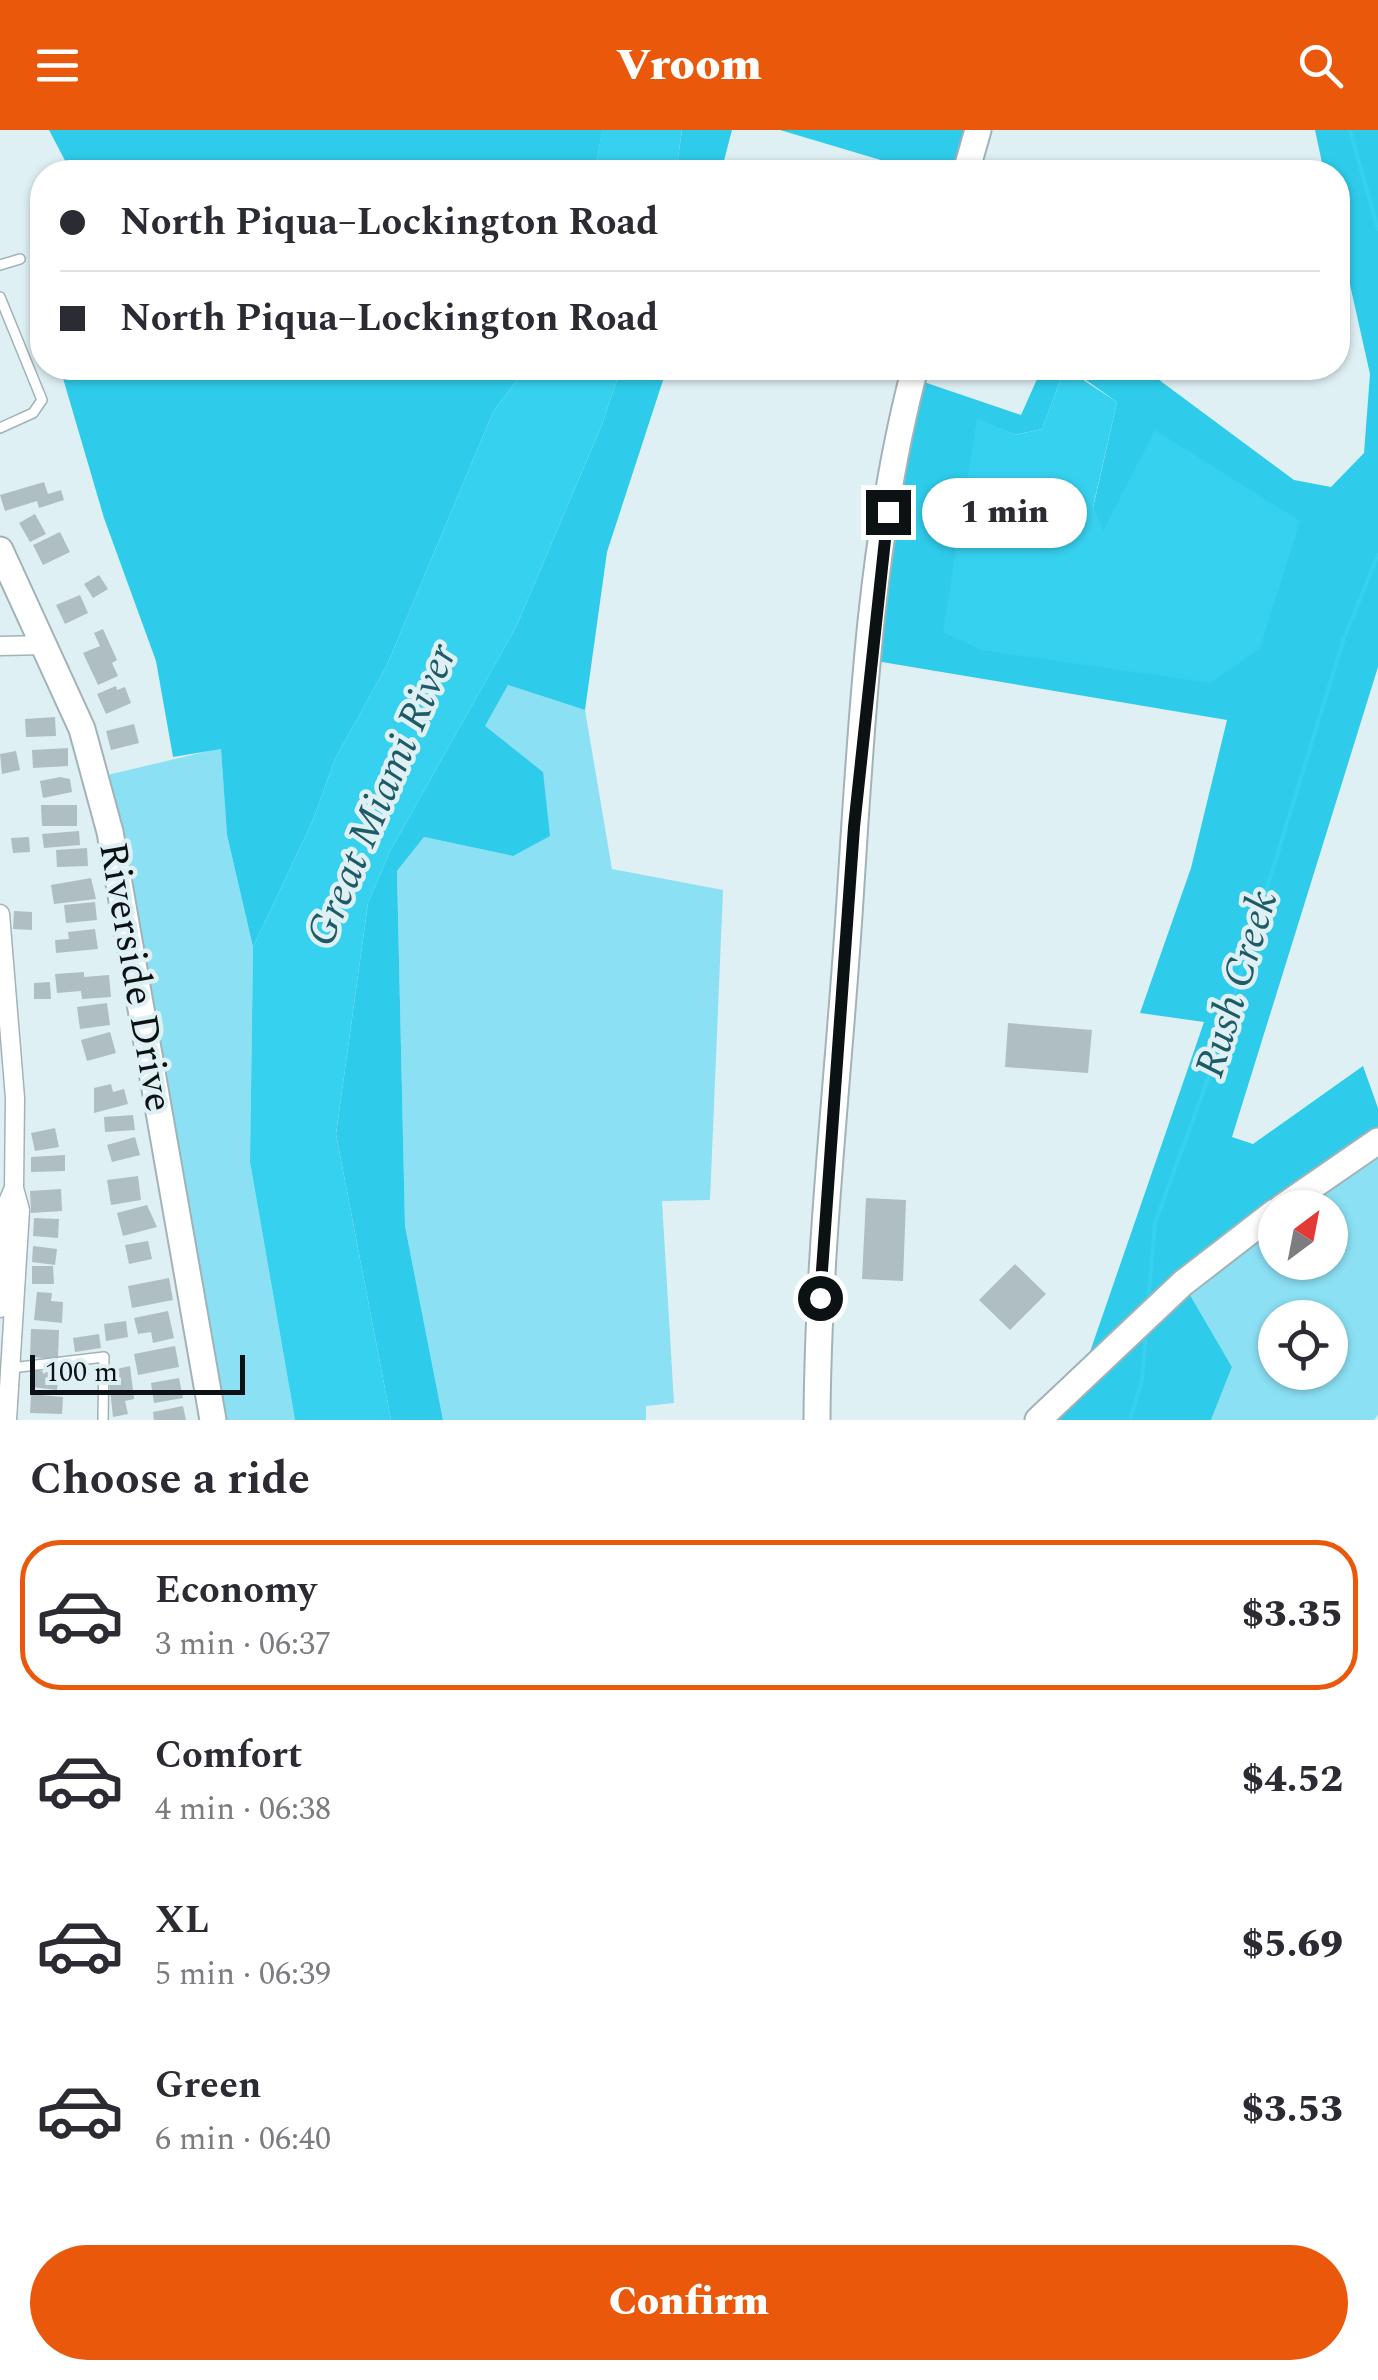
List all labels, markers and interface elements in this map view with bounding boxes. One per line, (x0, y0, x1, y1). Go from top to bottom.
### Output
text: Vroom (616, 31, 762, 100)
icon: menu (30, 38, 85, 93)
icon: search (1293, 38, 1348, 93)
text: North Piqua–Lockington Road (120, 194, 658, 252)
text: North Piqua–Lockington Road (120, 290, 658, 348)
callout: 1 min (923, 477, 1088, 547)
text: 1 min (960, 488, 1049, 537)
route end (866, 490, 911, 535)
water label: Great Miami River (290, 633, 474, 956)
street label: Riverside Drive (81, 837, 189, 1117)
water label: Rush Creek (1179, 883, 1295, 1085)
north arrow (1258, 1190, 1348, 1280)
map controls (1258, 1190, 1348, 1390)
route start (798, 1276, 843, 1321)
button: locate (1258, 1300, 1348, 1390)
scale bar (30, 1350, 245, 1394)
text: 100 m (45, 1351, 118, 1394)
text: Choose a ride (30, 1445, 310, 1514)
text: Economy (155, 1562, 316, 1620)
icon: car (35, 1570, 125, 1660)
text: $3.35 (1241, 1586, 1343, 1644)
text: 3 min · 06:37 (155, 1620, 331, 1669)
text: Comfort (155, 1727, 302, 1785)
icon: car (35, 1735, 125, 1825)
text: $4.52 (1241, 1751, 1343, 1809)
text: 4 min · 06:38 (155, 1785, 331, 1834)
text: XL (155, 1892, 209, 1950)
icon: car (35, 1900, 125, 1990)
text: $5.69 (1241, 1916, 1343, 1974)
text: 5 min · 06:39 (155, 1950, 331, 1999)
text: Green (155, 2057, 262, 2115)
icon: car (35, 2065, 125, 2155)
text: $3.53 (1241, 2081, 1343, 2139)
text: 6 min · 06:40 (155, 2115, 331, 2164)
button: Confirm (30, 2245, 1348, 2360)

